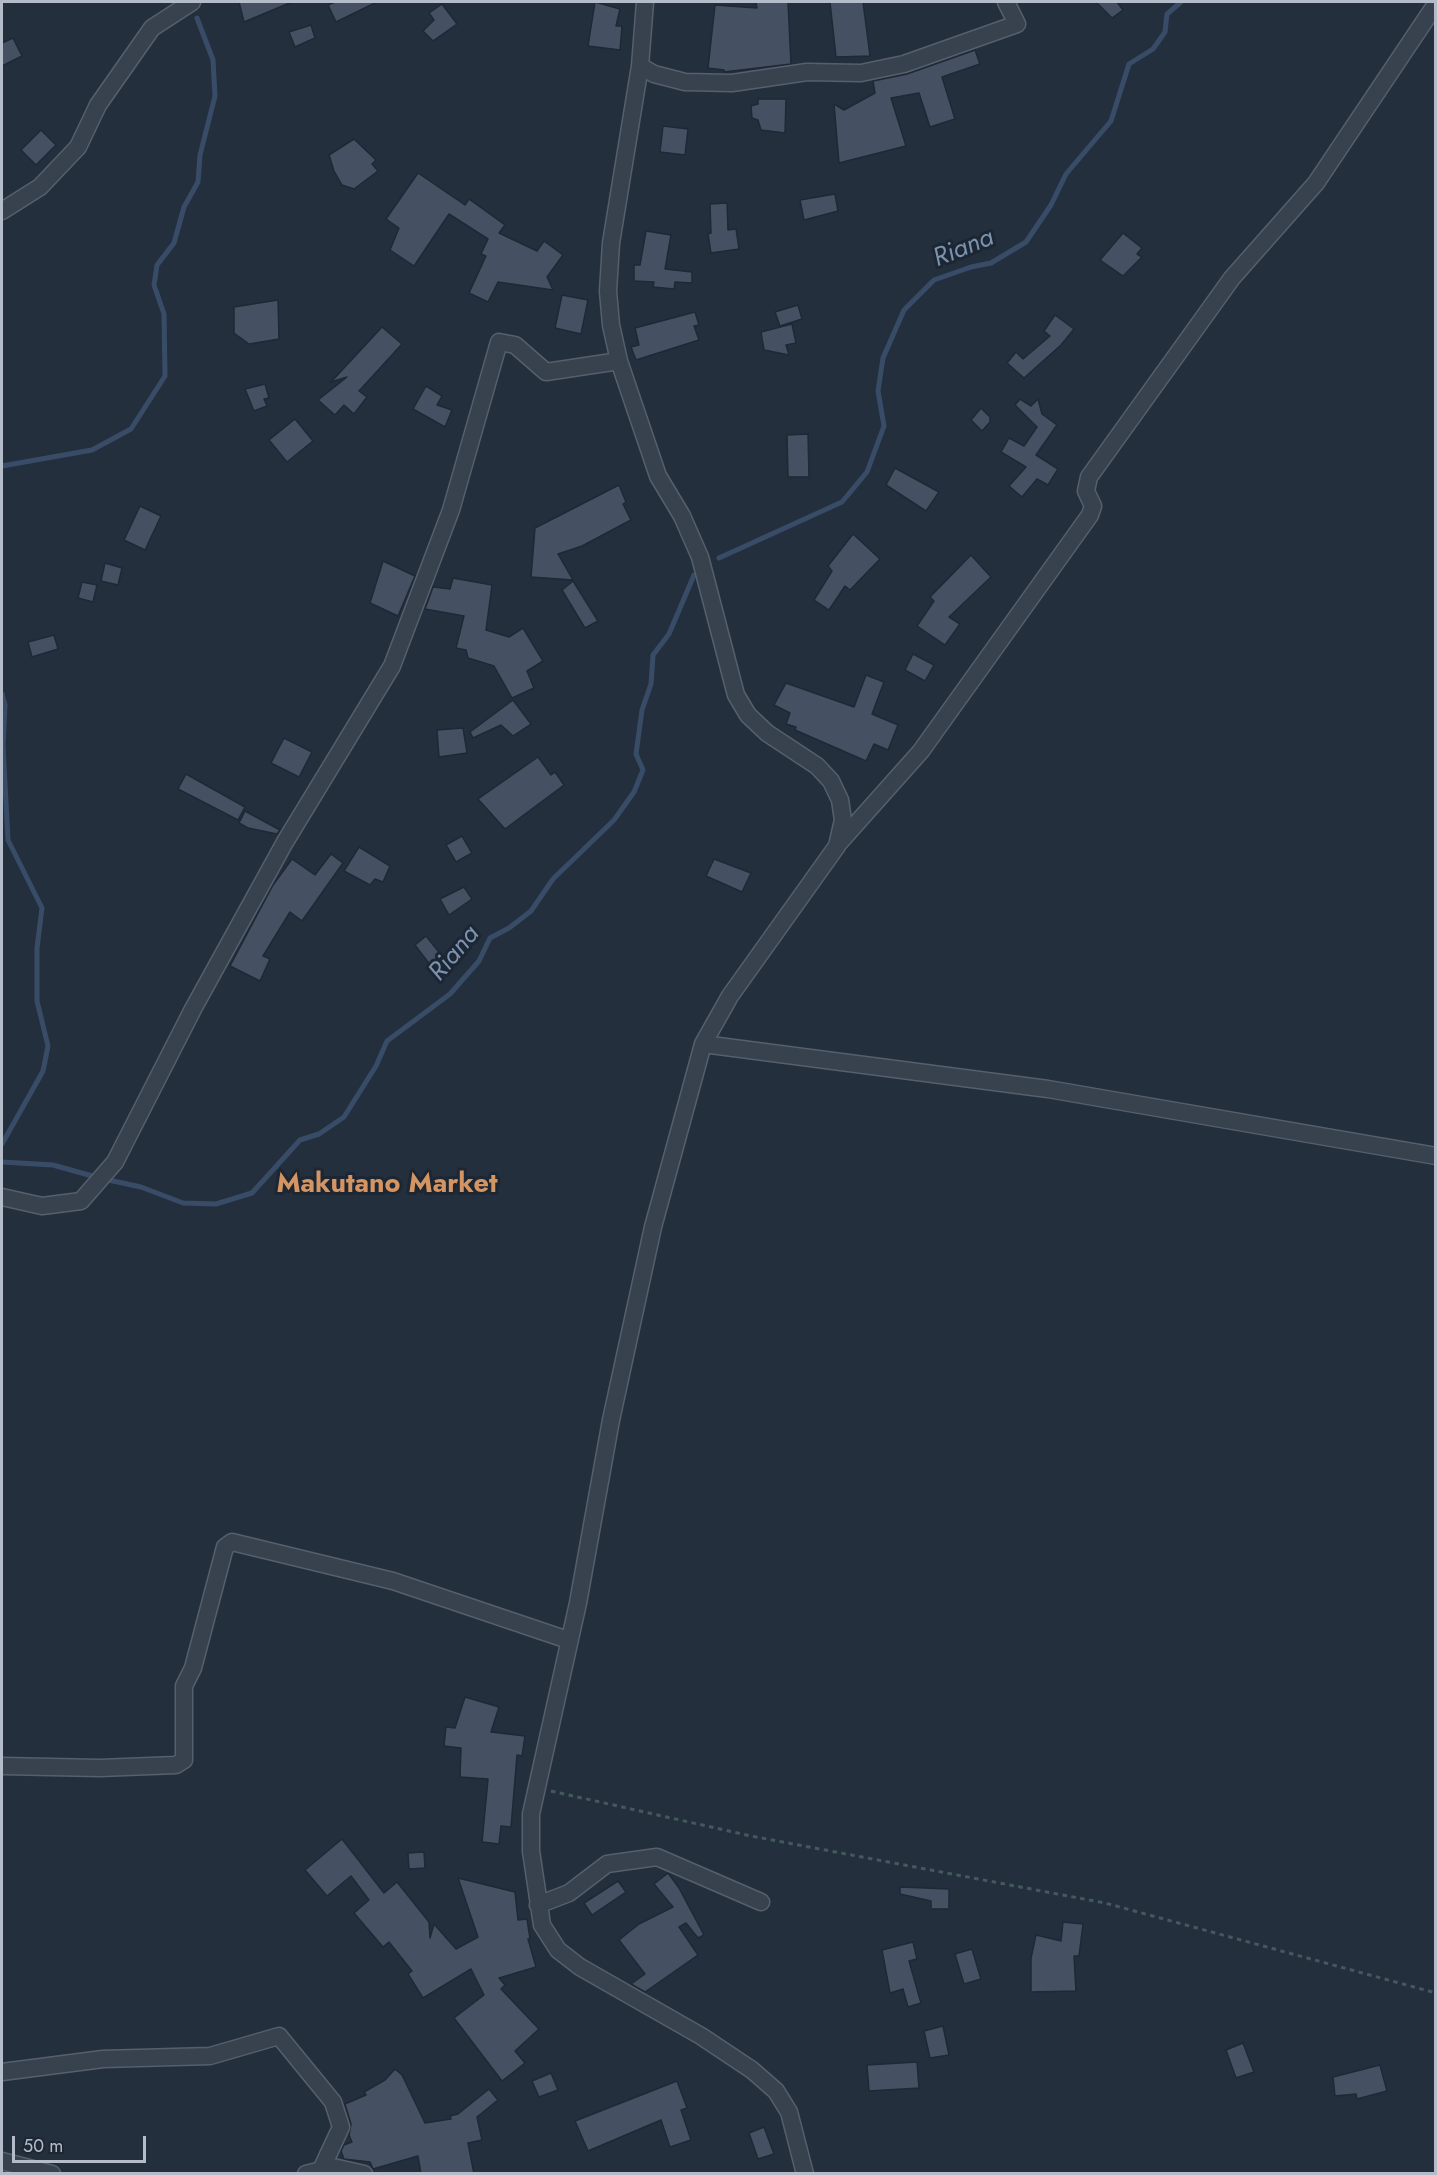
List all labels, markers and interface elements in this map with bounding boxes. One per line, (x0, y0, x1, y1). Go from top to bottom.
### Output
water label: Riana (929, 223, 999, 275)
water label: Riana (423, 920, 487, 988)
district label: Makutano Market (276, 1169, 498, 1201)
scale bar (15, 2124, 148, 2162)
text: 50 m (23, 2133, 63, 2159)

